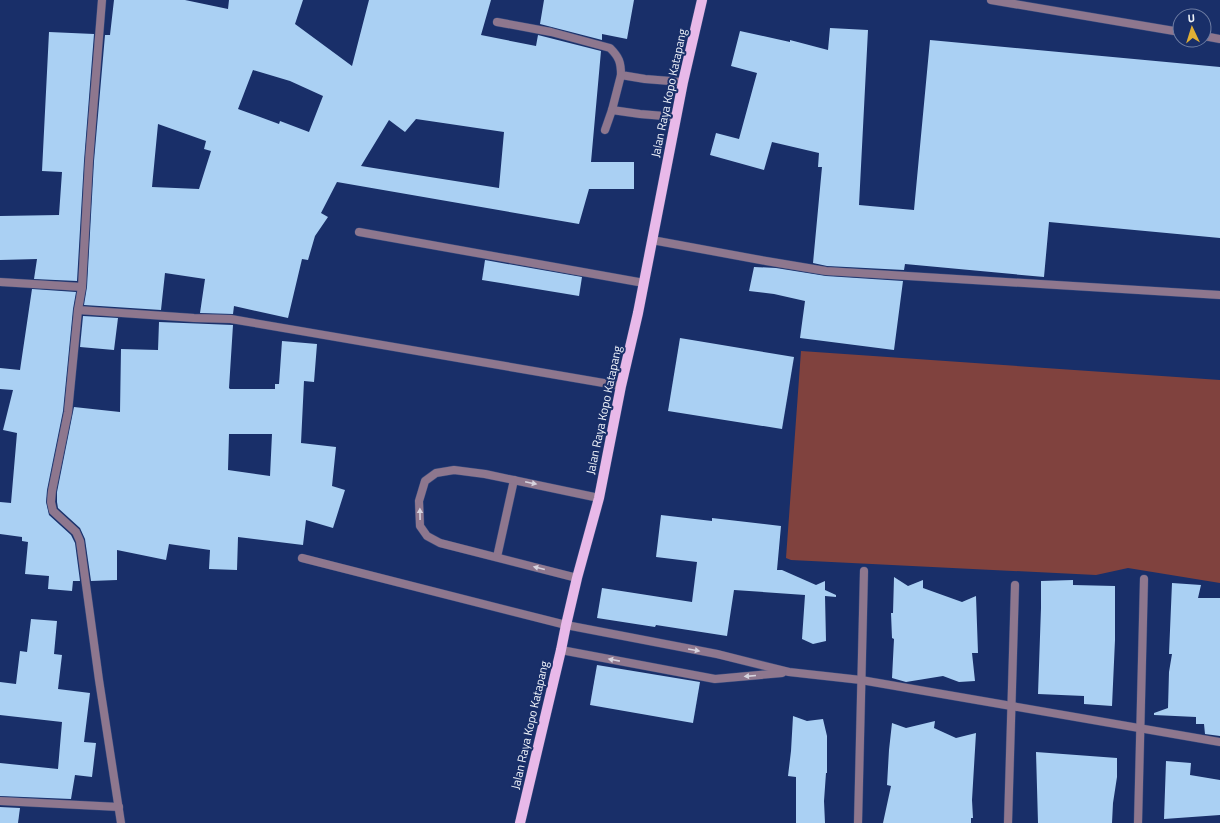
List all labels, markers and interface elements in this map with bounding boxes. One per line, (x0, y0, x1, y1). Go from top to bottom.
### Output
north arrow (1172, 8, 1212, 48)
text: U (1187, 10, 1195, 26)
street label: Jalan Raya Kopo Katapang (646, 27, 691, 159)
street label: Jalan Raya Kopo Katapang (581, 344, 626, 476)
one-way arrow (525, 481, 538, 487)
one-way arrow (417, 507, 423, 520)
one-way arrow (533, 565, 546, 571)
one-way arrow (688, 647, 700, 653)
one-way arrow (608, 657, 621, 663)
street label: Jalan Raya Kopo Katapang (505, 659, 554, 791)
one-way arrow (744, 672, 756, 679)

